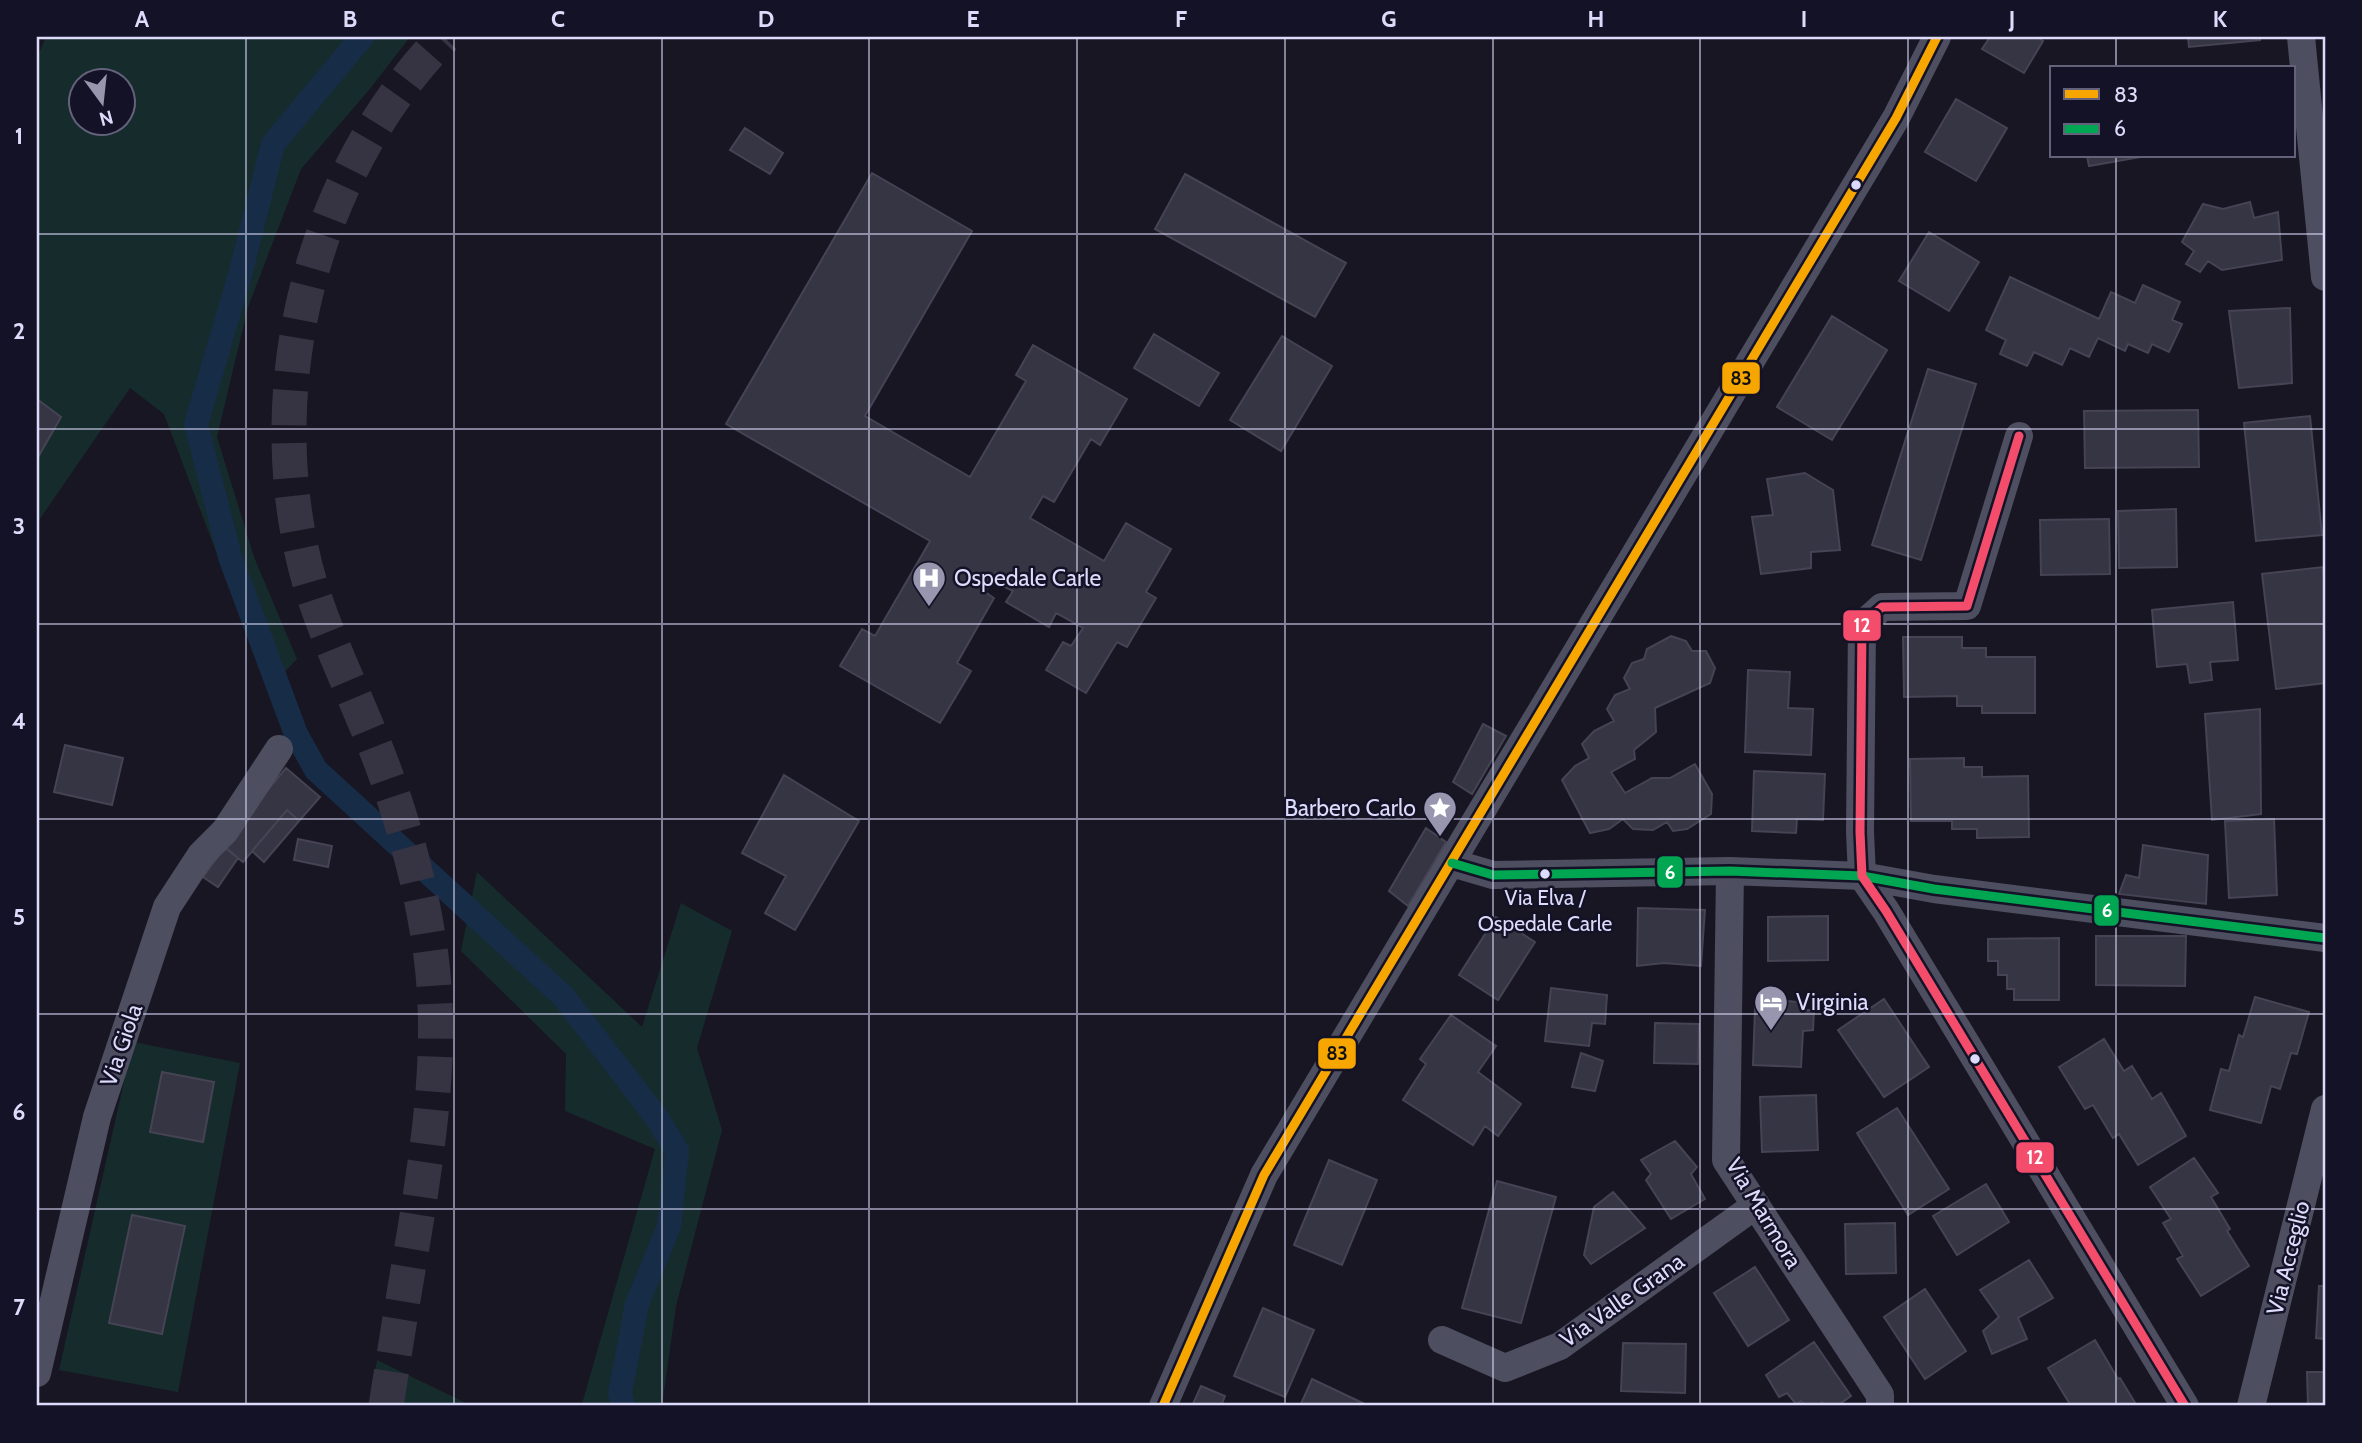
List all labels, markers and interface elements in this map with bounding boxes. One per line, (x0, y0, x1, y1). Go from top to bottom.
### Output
text: A (135, 5, 150, 33)
text: B (343, 5, 357, 33)
text: C (551, 5, 565, 33)
text: D (758, 5, 774, 33)
text: E (966, 5, 980, 33)
text: F (1175, 5, 1187, 33)
text: G (1381, 5, 1397, 33)
text: H (1588, 5, 1604, 33)
text: I (1801, 5, 1807, 33)
text: J (2008, 5, 2015, 33)
text: K (2213, 5, 2228, 33)
north arrow (66, 66, 136, 136)
legend (2050, 66, 2296, 158)
text: 83 (2114, 82, 2138, 107)
text: N (97, 105, 116, 131)
text: 6 (2114, 116, 2126, 141)
text: 1 (15, 122, 23, 150)
unlabelled marker (1849, 178, 1863, 192)
text: 2 (13, 317, 25, 345)
line badge: 83 (1721, 361, 1761, 395)
text: 83 (1730, 367, 1752, 390)
text: 3 (13, 512, 25, 540)
hospital icon: Ospedale Carle (910, 559, 948, 608)
place label: Ospedale Carle (954, 564, 1102, 592)
line badge: 12 (1842, 609, 1882, 642)
text: 12 (1853, 614, 1871, 637)
text: 4 (12, 707, 26, 735)
place icon: Barbero Carlo (1421, 789, 1459, 838)
place label: Barbero Carlo (1284, 794, 1416, 822)
line badge: 6 (1656, 855, 1684, 889)
text: 6 (1665, 861, 1675, 884)
marker: Via Elva / Ospedale Carle (1538, 867, 1552, 881)
place label: Via Elva / Ospedale Carle (1478, 885, 1612, 936)
line badge: 6 (2093, 894, 2120, 927)
text: 6 (2102, 899, 2112, 922)
text: 5 (13, 903, 25, 931)
hotel icon: Virginia (1752, 983, 1790, 1032)
place label: Virginia (1796, 988, 1869, 1016)
street label: Via Giola (94, 1000, 148, 1090)
line badge: 83 (1317, 1037, 1357, 1070)
text: 83 (1326, 1042, 1348, 1065)
unlabelled marker (1968, 1052, 1982, 1066)
text: 6 (13, 1098, 25, 1126)
line badge: 12 (2015, 1141, 2055, 1174)
text: 12 (2026, 1146, 2044, 1169)
street label: Via Marmora (1720, 1153, 1808, 1273)
street label: Via Acceglio (2260, 1198, 2316, 1318)
street label: Via Valle Grana (1554, 1247, 1690, 1353)
text: 7 (13, 1293, 25, 1321)

